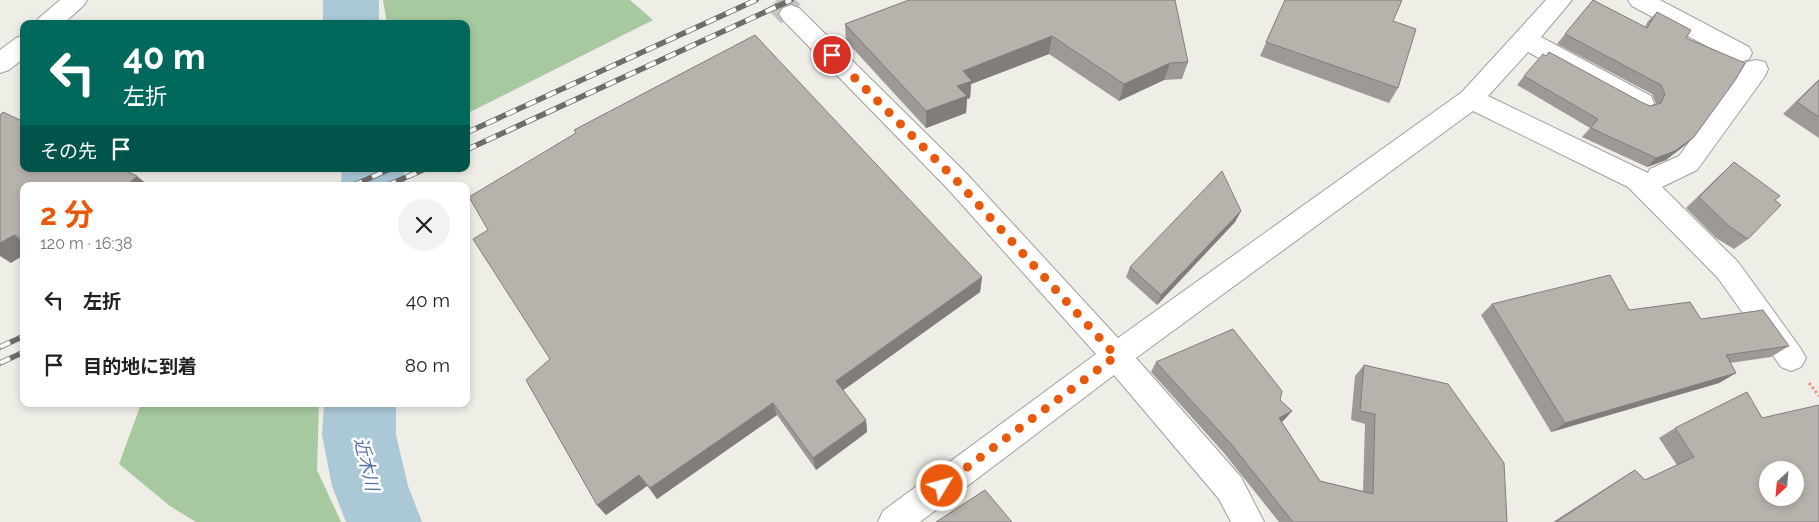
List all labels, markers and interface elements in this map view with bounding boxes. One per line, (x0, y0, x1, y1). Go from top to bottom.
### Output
pin (811, 34, 853, 76)
text: 40 m (123, 36, 205, 77)
icon: left (40, 40, 105, 105)
icon: arrive (818, 41, 846, 69)
text: 左折 (123, 83, 167, 109)
icon: arrive (107, 135, 135, 163)
text: その先 (40, 140, 97, 162)
text: 2 分 (40, 197, 94, 232)
button: close (398, 199, 450, 251)
text: 120 m · 16:38 (40, 234, 132, 253)
icon: left (40, 286, 68, 314)
text: 40 m (406, 289, 450, 311)
text: 左折 (83, 290, 121, 312)
icon: arrive (40, 351, 68, 379)
text: 80 m (405, 354, 450, 376)
text: 目的地に到着 (83, 355, 197, 377)
water label: 近木川 (351, 435, 384, 495)
position arrow (915, 459, 967, 511)
north arrow (1759, 461, 1804, 506)
map controls (1759, 461, 1804, 506)

